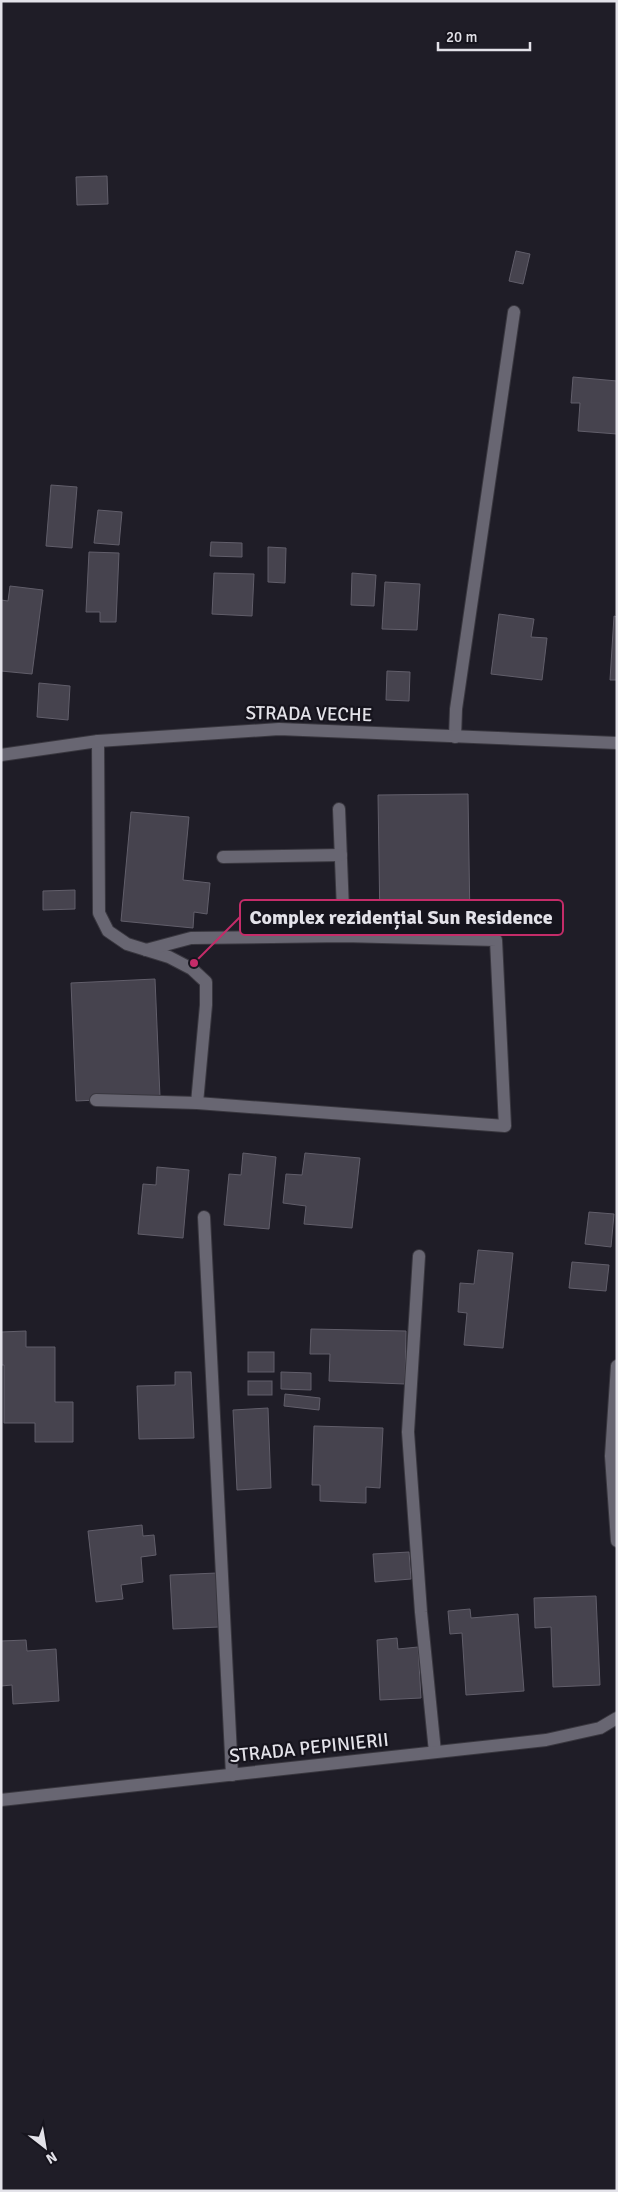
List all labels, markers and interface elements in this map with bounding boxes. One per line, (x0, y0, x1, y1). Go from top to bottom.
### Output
scale bar (438, 20, 530, 52)
text: 20 m (446, 28, 477, 46)
street label: STRADA VECHE (245, 701, 373, 727)
callout: Complex rezidențial Sun Residence (240, 900, 563, 935)
text: Complex rezidențial Sun Residence (249, 905, 553, 930)
street label: STRADA PEPINIERII (228, 1728, 390, 1768)
north arrow (20, 2122, 70, 2172)
text: N (43, 2148, 60, 2168)

